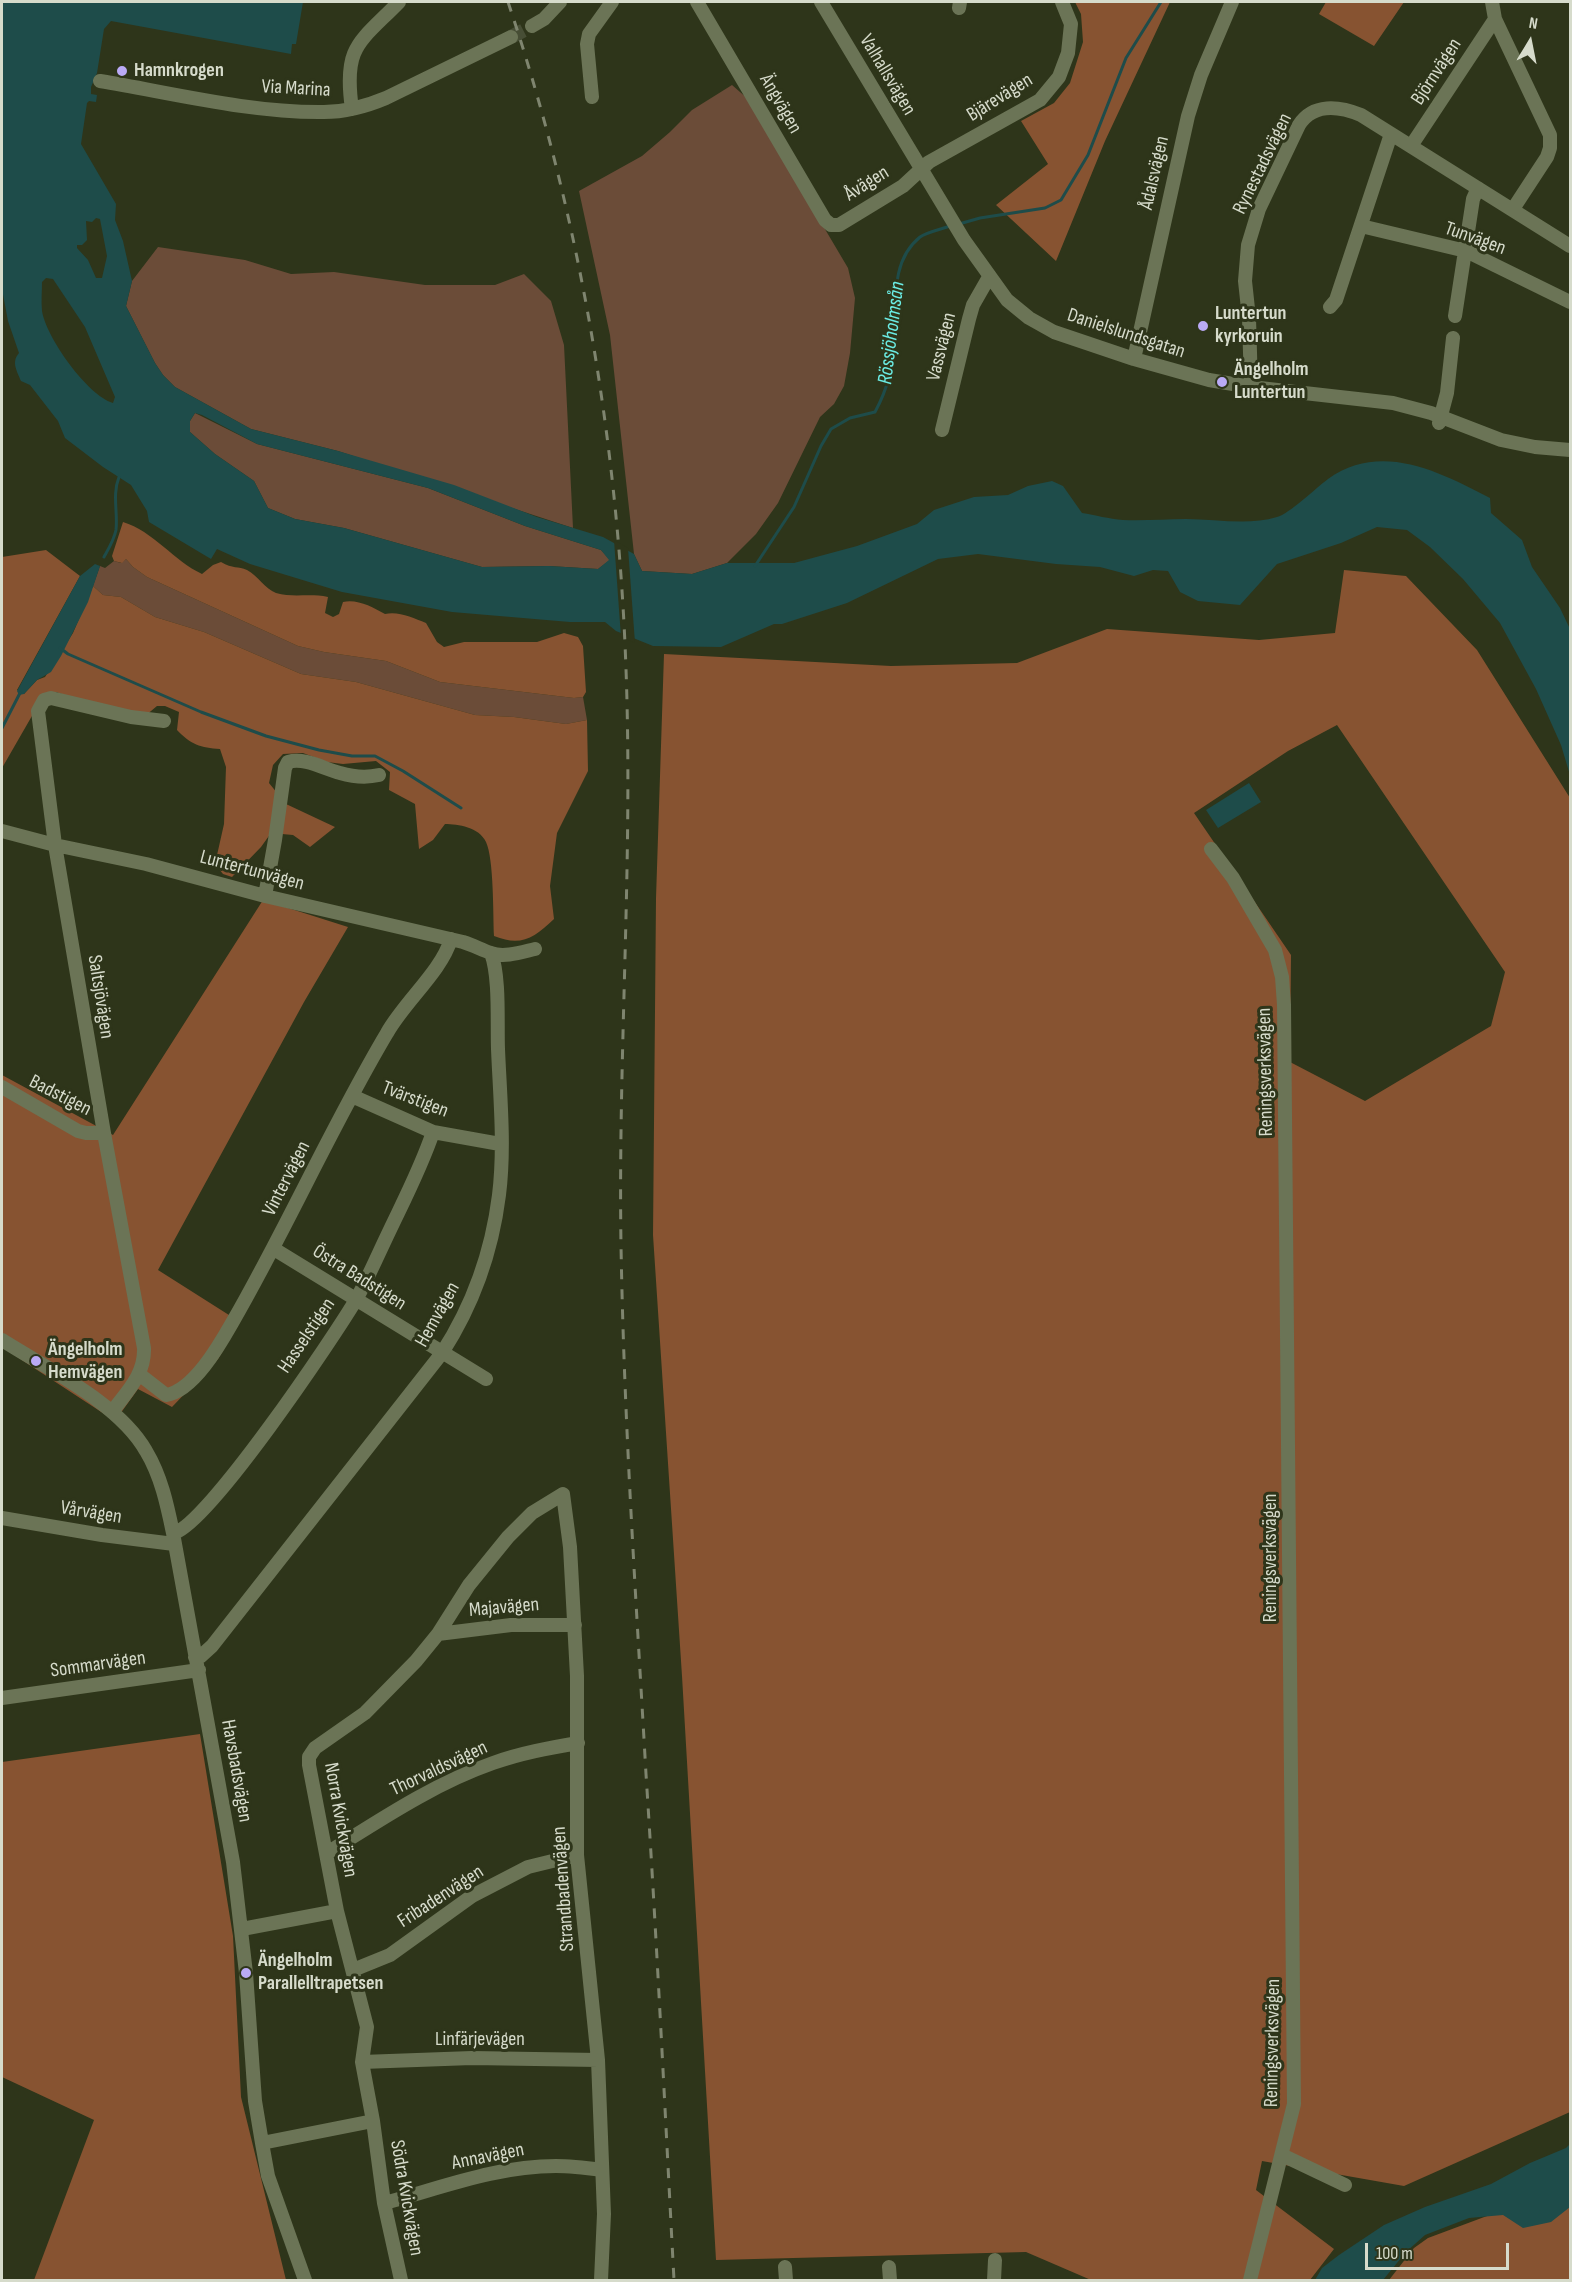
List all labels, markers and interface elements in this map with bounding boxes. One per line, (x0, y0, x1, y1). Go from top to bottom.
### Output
north arrow (1500, 12, 1560, 72)
text: N (1527, 14, 1539, 34)
street label: Valhallsvägen (853, 30, 921, 120)
street label: Björnvägen (1407, 34, 1467, 110)
place label: Hamnkrogen (134, 59, 224, 83)
marker: Hamnkrogen (115, 64, 129, 78)
street label: Bjärevägen (963, 68, 1037, 128)
street label: Ängvägen (753, 70, 807, 138)
street label: Via Marina (261, 75, 331, 103)
street label: Rynestadsvägen (1228, 110, 1298, 218)
street label: Ådalsvägen (1135, 134, 1175, 212)
street label: Åvägen (840, 161, 894, 207)
street label: Tunvägen (1441, 217, 1509, 261)
water label: Rössjöholmsån (873, 280, 911, 386)
place label: Luntertun kyrkoruin (1215, 302, 1286, 349)
street label: Danielslundsgatan (1064, 304, 1188, 364)
street label: Vassvägen (922, 310, 962, 384)
marker: Luntertun kyrkoruin (1196, 319, 1210, 333)
place label: Ängelholm Luntertun (1234, 358, 1309, 405)
marker: Ängelholm Luntertun (1215, 375, 1229, 389)
street label: Luntertunvägen (197, 846, 307, 896)
street label: Saltsjövägen (82, 953, 118, 1041)
street label: Reningsverksvägen (1253, 1008, 1279, 1136)
street label: Badstigen (25, 1070, 95, 1122)
street label: Tvärstigen (378, 1076, 452, 1124)
street label: Vintervägen (258, 1137, 316, 1221)
street label: Östra Badstigen (308, 1240, 410, 1316)
street label: Hemvägen (410, 1278, 466, 1352)
street label: Hasselstigen (273, 1294, 341, 1378)
place label: Ängelholm Hemvägen (48, 1338, 123, 1385)
marker: Ängelholm Hemvägen (29, 1354, 43, 1368)
street label: Reningsverksvägen (1259, 1494, 1283, 1622)
street label: Vårvägen (59, 1496, 123, 1530)
street label: Majavägen (468, 1593, 540, 1623)
street label: Sommarvägen (49, 1646, 147, 1684)
street label: Havsbadsvägen (215, 1718, 257, 1824)
street label: Thorvaldsvägen (387, 1736, 491, 1802)
street label: Norra Kvickvägen (318, 1761, 362, 1879)
street label: Strandbadenvägen (548, 1826, 580, 1952)
street label: Fribadenvägen (394, 1860, 488, 1934)
place label: Ängelholm Parallelltrapetsen (258, 1949, 383, 1996)
marker: Ängelholm Parallelltrapetsen (239, 1966, 253, 1980)
street label: Reningsverksvägen (1260, 1979, 1286, 2107)
street label: Linfärjevägen (435, 2028, 525, 2052)
street label: Södra Kvickvägen (384, 2138, 428, 2258)
street label: Annavägen (450, 2138, 526, 2176)
scale bar (1368, 2231, 1512, 2269)
text: 100 m (1376, 2243, 1413, 2264)

